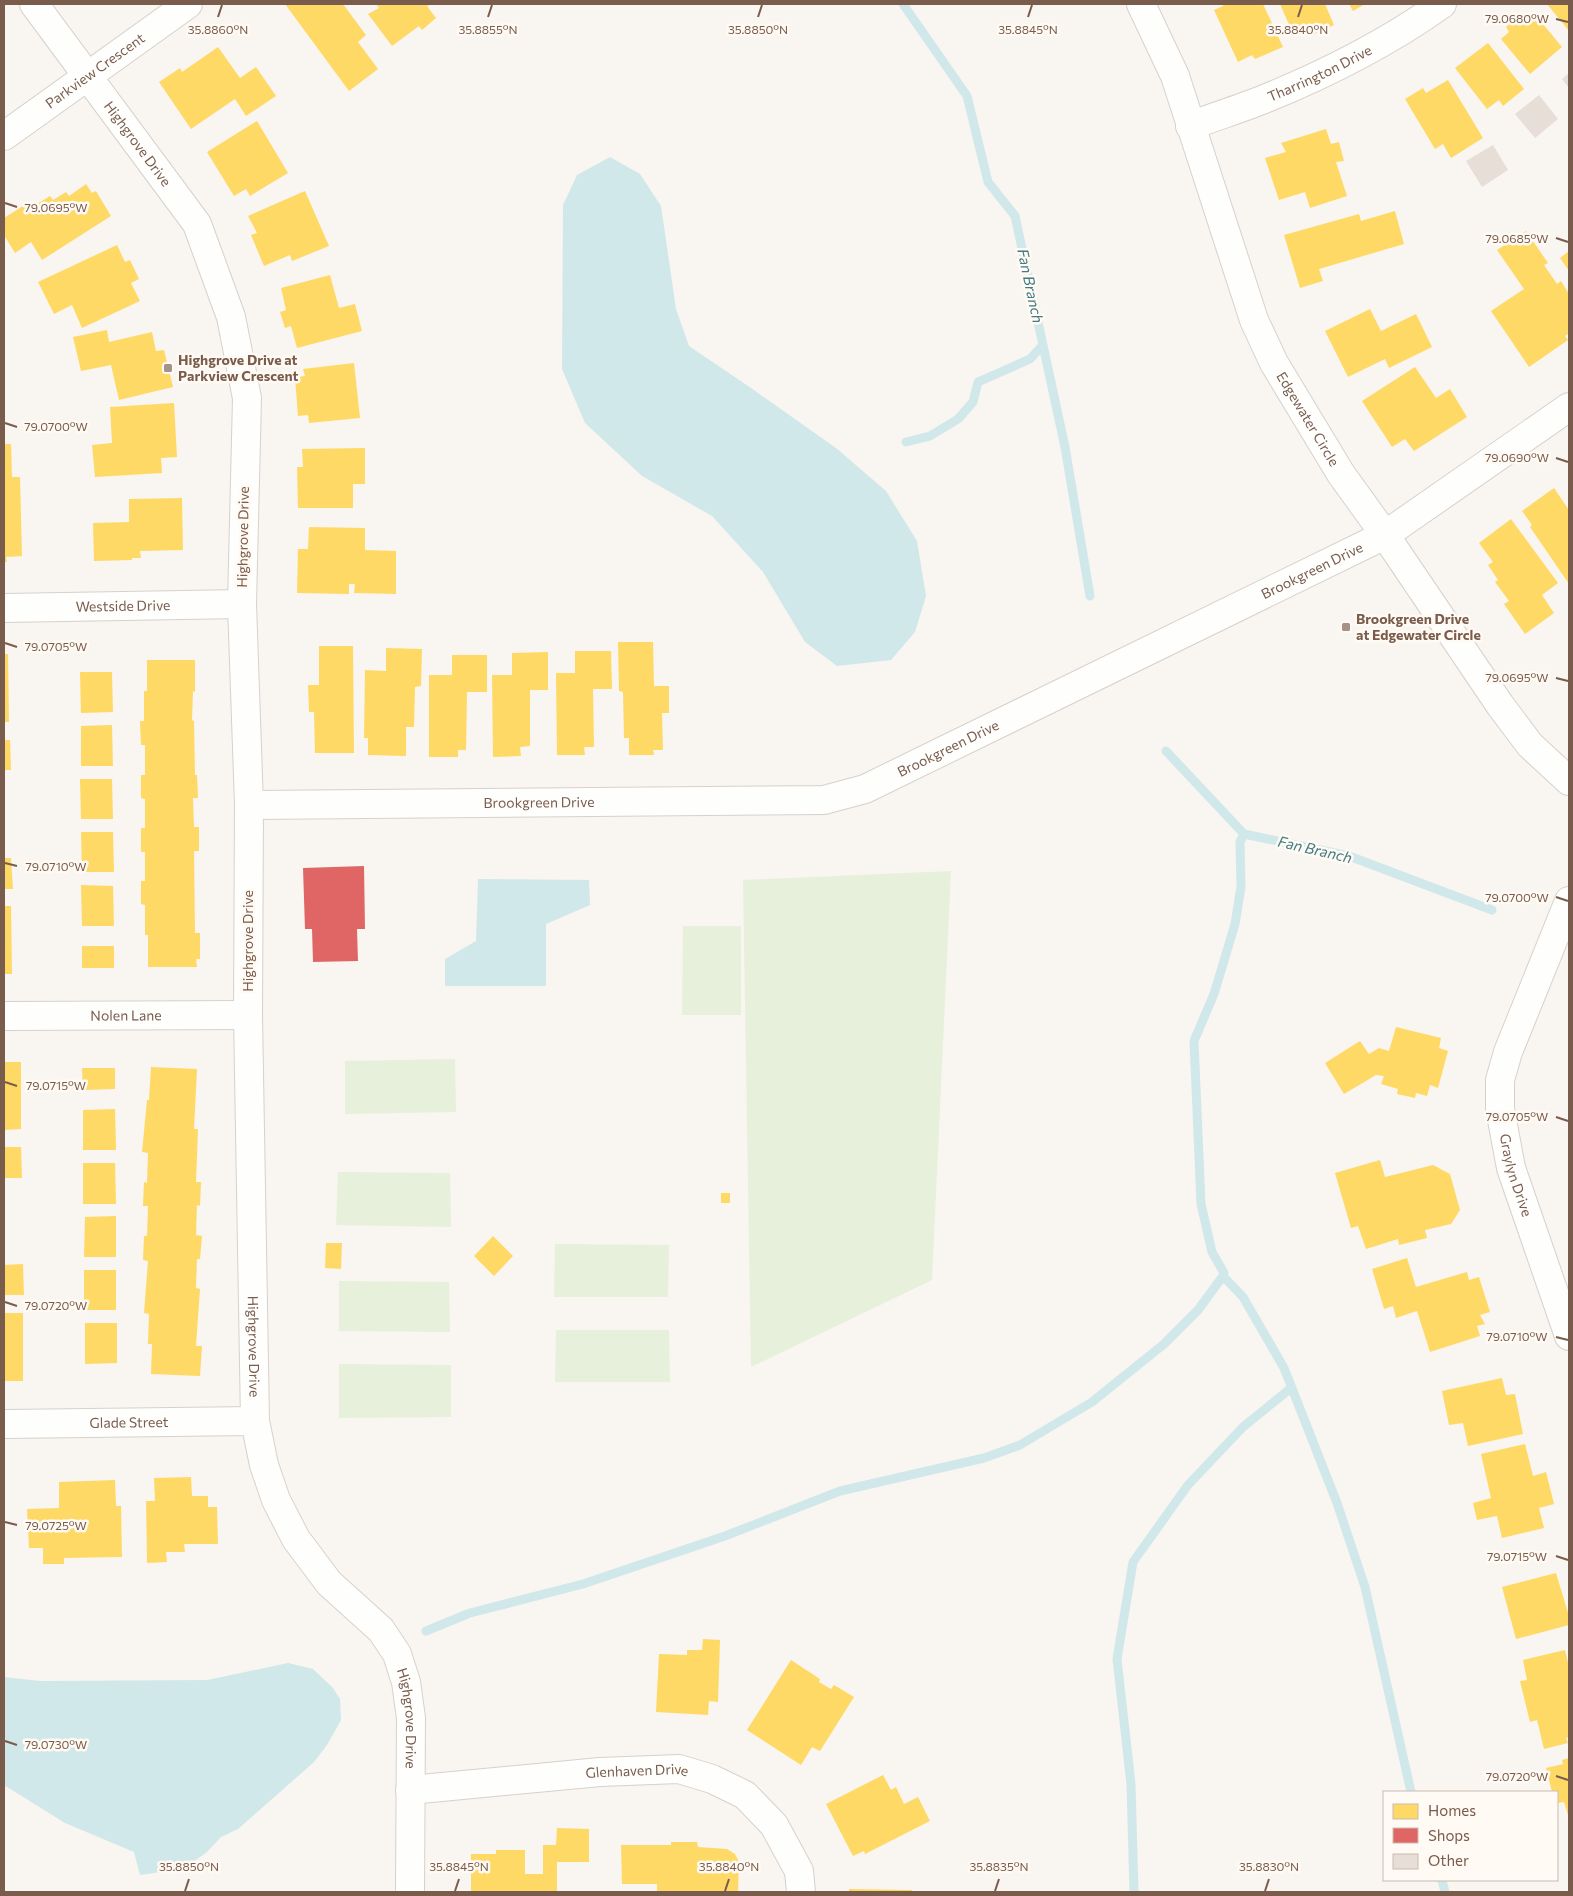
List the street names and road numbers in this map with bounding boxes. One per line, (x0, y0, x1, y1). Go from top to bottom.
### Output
street label: Parkview Crescent (42, 29, 148, 112)
street label: Tharrington Drive (1265, 41, 1374, 105)
street label: Highgrove Drive (101, 98, 175, 189)
street label: Edgewater Circle (1273, 369, 1343, 469)
street label: Highgrove Drive (233, 486, 252, 588)
street label: Brookgreen Drive (1258, 538, 1365, 602)
street label: Westside Drive (75, 596, 171, 615)
street label: Brookgreen Drive (894, 716, 1002, 780)
street label: Brookgreen Drive (483, 793, 595, 811)
street label: Highgrove Drive (239, 890, 256, 992)
street label: Nolen Lane (90, 1006, 162, 1024)
street label: Graylyn Drive (1497, 1132, 1536, 1219)
street label: Highgrove Drive (245, 1295, 264, 1397)
street label: Glade Street (89, 1413, 169, 1431)
street label: Highgrove Drive (394, 1665, 420, 1769)
street label: Glenhaven Drive (585, 1760, 691, 1781)

